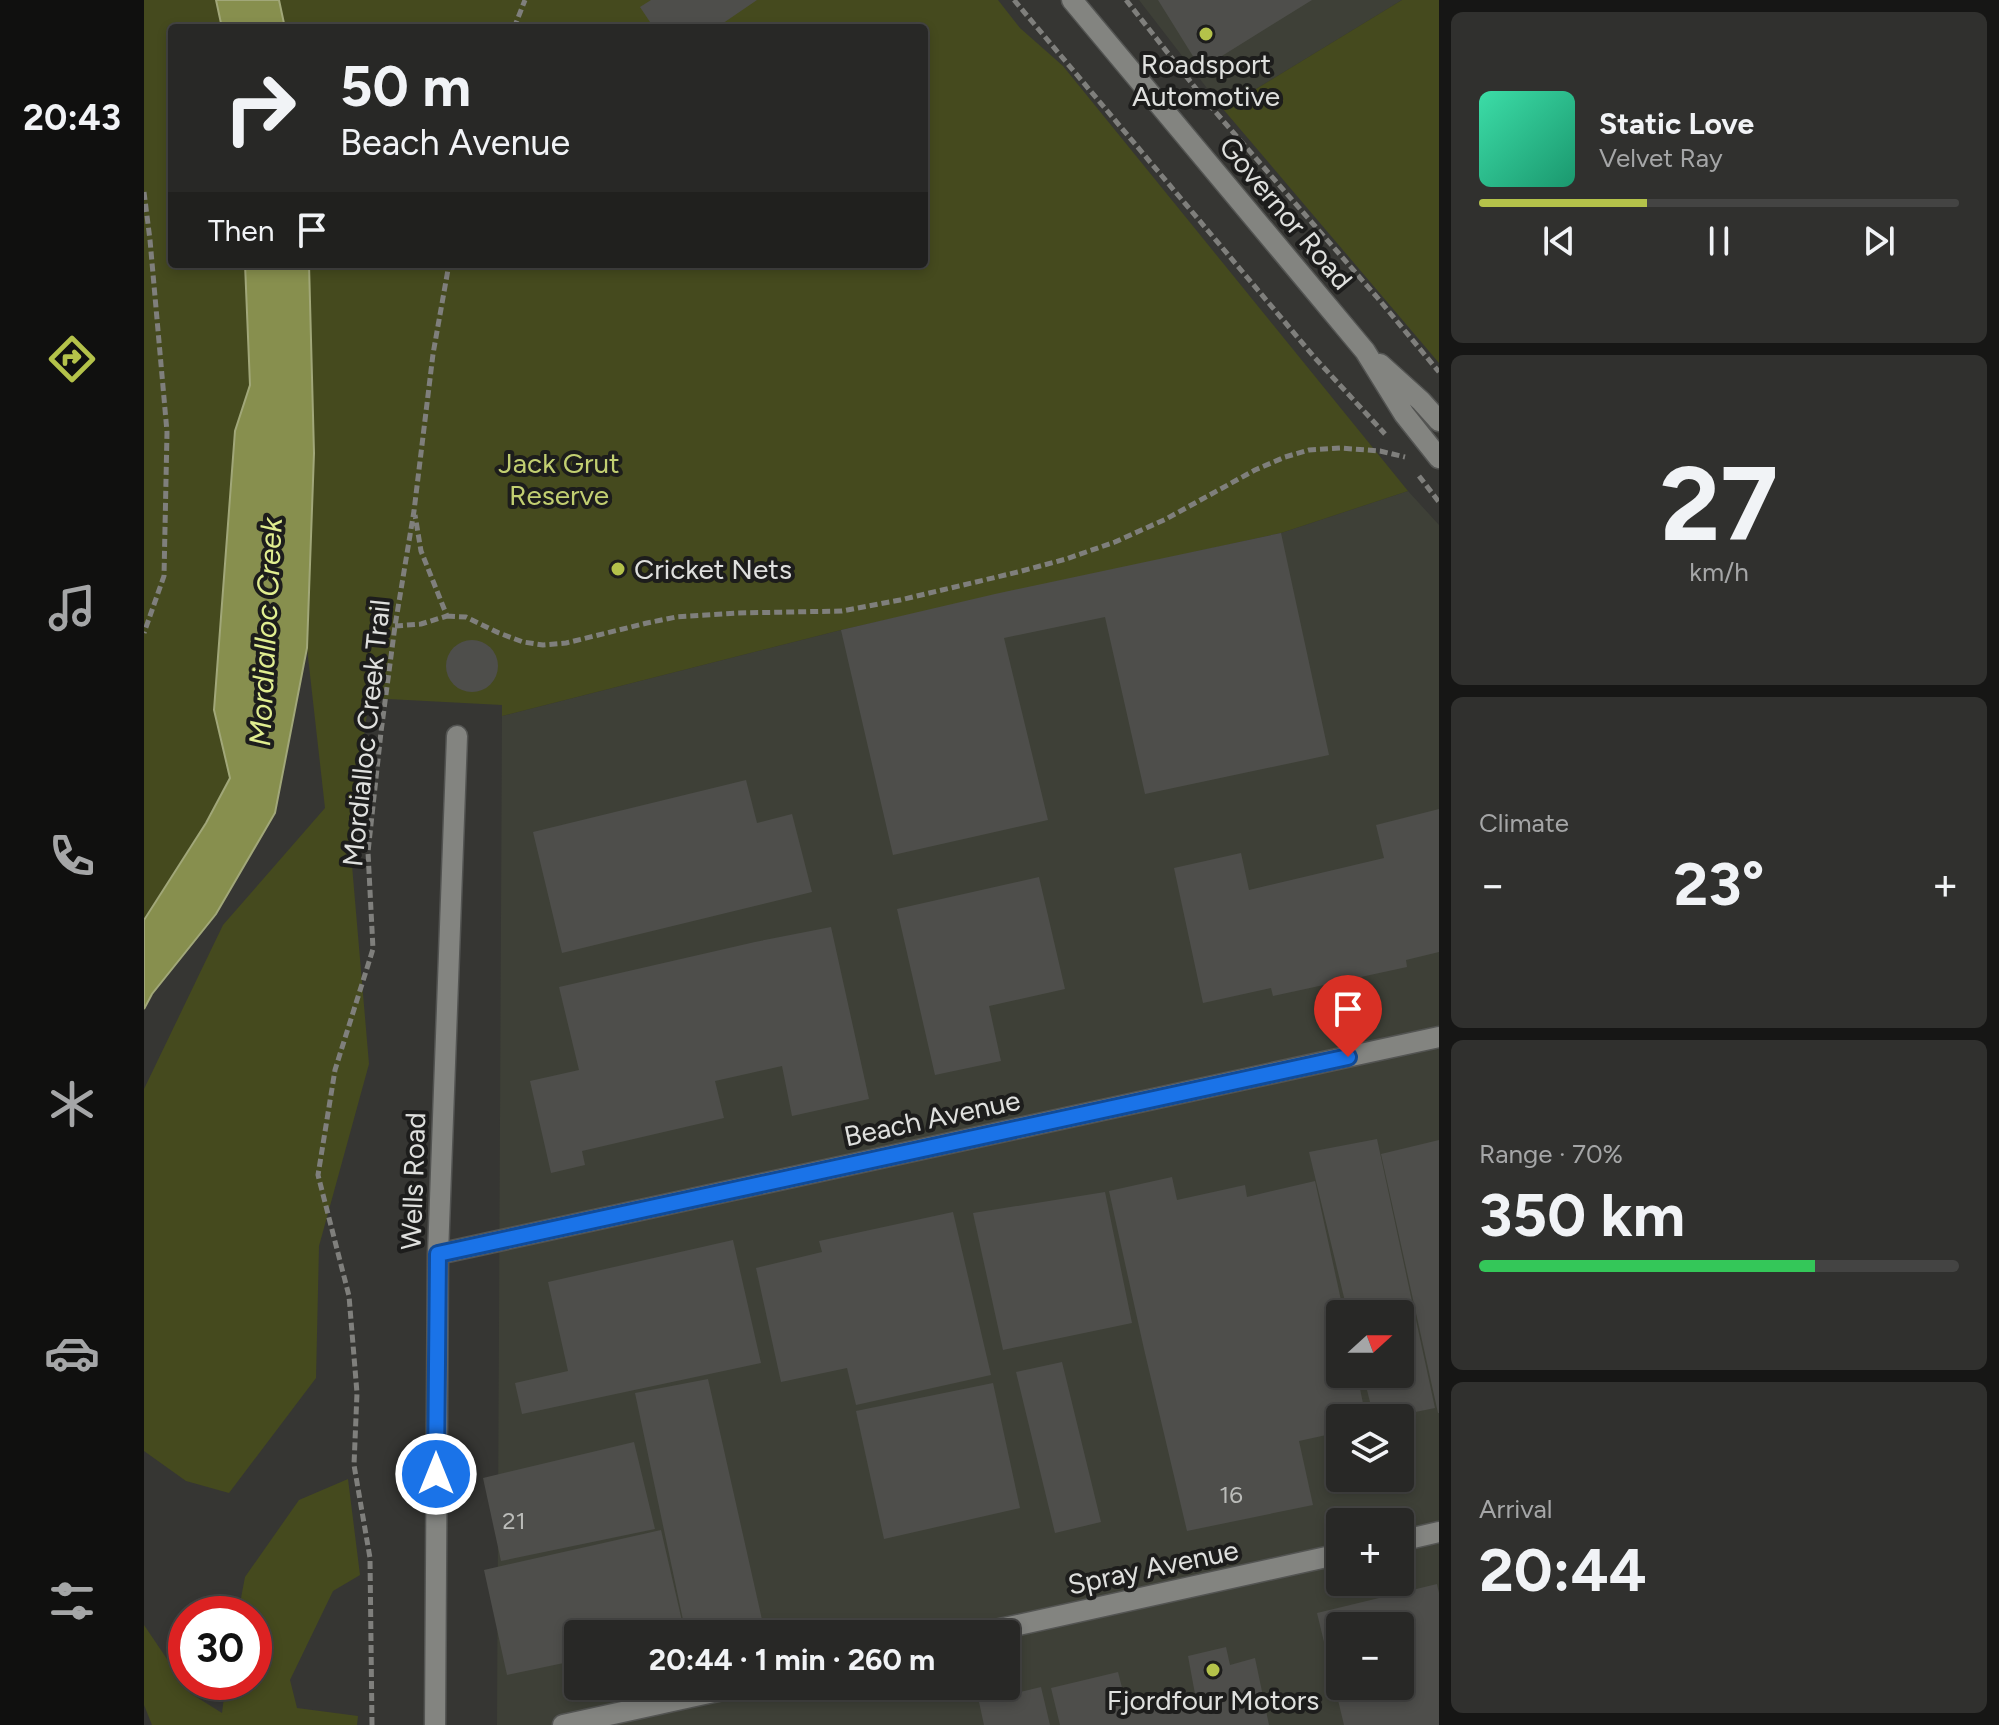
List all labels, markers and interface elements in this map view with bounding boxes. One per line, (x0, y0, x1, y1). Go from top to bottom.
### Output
marker: Roadsport Automotive (1197, 25, 1215, 43)
place label: Roadsport Automotive (1132, 47, 1280, 113)
text: 50 m (340, 53, 471, 120)
icon: right (208, 56, 312, 160)
text: 20:43 (23, 96, 121, 139)
text: Static Love (1599, 105, 1754, 142)
text: Beach Avenue (340, 121, 570, 164)
street label: Governor Road (1212, 130, 1360, 296)
text: Velvet Ray (1599, 142, 1723, 174)
icon: arrive (290, 208, 334, 252)
text: Then (208, 212, 274, 249)
icon: previous (1537, 219, 1581, 263)
icon: pause (1697, 219, 1741, 263)
icon: next (1857, 219, 1901, 263)
icon: directions (44, 331, 100, 387)
text: 27 (1660, 441, 1778, 566)
park label: Jack Grut Reserve (498, 446, 620, 512)
water label: Mordialloc Creek (241, 515, 290, 747)
place label: Cricket Nets (634, 552, 792, 586)
text: km/h (1689, 556, 1749, 588)
marker: Cricket Nets (609, 560, 627, 578)
icon: music (44, 580, 100, 636)
street label: Mordialloc Creek Trail (335, 598, 397, 868)
text: Climate (1479, 807, 1569, 839)
icon: phone (44, 828, 100, 884)
text: 23° (1674, 848, 1764, 920)
text: − (1479, 858, 1506, 911)
text: + (1932, 858, 1959, 911)
pin (1314, 975, 1382, 1057)
icon: arrive (1326, 987, 1370, 1031)
icon: climate (44, 1076, 100, 1132)
street label: Beach Avenue (841, 1083, 1023, 1153)
street label: Wells Road (394, 1112, 432, 1250)
text: Range · 70% (1479, 1138, 1623, 1170)
text: 350 km (1479, 1179, 1685, 1251)
north arrow (1326, 1300, 1414, 1388)
map controls (1326, 1300, 1414, 1700)
icon: car (44, 1325, 100, 1381)
button: layers (1326, 1404, 1414, 1492)
position arrow (394, 1432, 478, 1516)
house number: 16 (1219, 1480, 1243, 1509)
text: Arrival (1479, 1493, 1552, 1525)
house number: 21 (502, 1506, 526, 1535)
button: + (1326, 1508, 1414, 1596)
street label: Spray Avenue (1065, 1532, 1241, 1602)
text: 20:44 (1479, 1534, 1647, 1606)
icon: filters (44, 1573, 100, 1629)
speed limit sign: 30 (168, 1596, 272, 1700)
button: − (1326, 1612, 1414, 1700)
text: 20:44 · 1 min · 260 m (649, 1641, 935, 1678)
marker: Fjordfour Motors (1204, 1661, 1222, 1679)
place label: Fjordfour Motors (1107, 1683, 1319, 1717)

